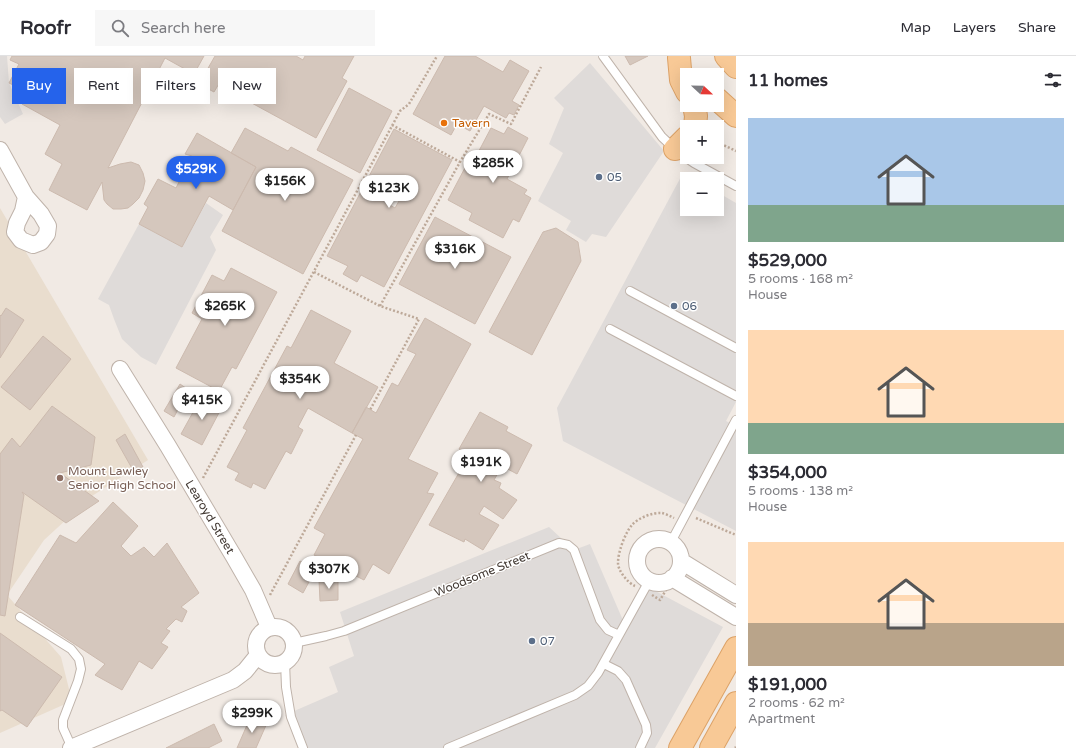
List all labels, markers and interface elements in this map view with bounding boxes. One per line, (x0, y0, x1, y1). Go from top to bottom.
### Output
search box (95, 10, 375, 46)
text: Roofr (20, 17, 71, 39)
icon: search (109, 17, 131, 39)
text: Search here (141, 19, 225, 37)
text: Map (901, 19, 931, 36)
text: Layers (953, 19, 996, 36)
text: Share (1018, 19, 1056, 36)
chip: Buy (12, 68, 66, 104)
chip: Rent (74, 68, 133, 104)
chip: Filters (141, 68, 210, 104)
chip: New (218, 68, 276, 104)
north arrow (680, 68, 724, 112)
map controls (680, 68, 724, 216)
icon: filters (1042, 69, 1064, 91)
text: 11 homes (748, 70, 828, 91)
place label: Tavern (452, 116, 490, 130)
marker: Tavern (439, 118, 449, 128)
button: + (680, 120, 724, 164)
icon: home (870, 144, 942, 216)
pin: $285K (465, 150, 521, 184)
text: $285K (472, 155, 514, 171)
pin: $529K (168, 156, 224, 190)
text: $529K (175, 161, 217, 177)
pin: $156K (257, 168, 313, 202)
place label: 05 (607, 170, 622, 184)
marker: 05 (594, 172, 604, 182)
button: − (680, 172, 724, 216)
text: $156K (264, 173, 306, 189)
pin: $123K (361, 175, 417, 209)
text: $123K (368, 180, 410, 196)
pin: $316K (427, 236, 483, 270)
text: $316K (434, 241, 476, 257)
text: $529,000 (748, 250, 827, 271)
text: 5 rooms · 168 m² (748, 271, 853, 287)
text: House (748, 287, 787, 303)
pin: $265K (197, 293, 253, 327)
text: $265K (204, 298, 246, 314)
place label: 06 (682, 299, 697, 313)
marker: 06 (669, 301, 679, 311)
icon: home (870, 356, 942, 428)
pin: $354K (272, 366, 328, 400)
text: $354K (279, 371, 321, 387)
pin: $415K (174, 387, 230, 421)
text: $415K (181, 392, 223, 408)
pin: $191K (453, 449, 509, 483)
text: $191K (460, 454, 502, 470)
text: $354,000 (748, 462, 827, 483)
place label: Mount Lawley Senior High School (68, 464, 176, 492)
marker: Mount Lawley Senior High School (55, 473, 65, 483)
street label: Learoyd Street (183, 478, 238, 557)
text: 5 rooms · 138 m² (748, 483, 853, 499)
text: House (748, 499, 787, 515)
street label: Woodsome Street (432, 548, 532, 600)
pin: $307K (301, 556, 357, 590)
text: $307K (308, 561, 350, 577)
icon: home (870, 568, 942, 640)
place label: 07 (540, 634, 555, 648)
marker: 07 (527, 636, 537, 646)
text: $191,000 (748, 674, 827, 695)
text: 2 rooms · 62 m² (748, 695, 845, 711)
pin: $299K (224, 700, 280, 734)
text: $299K (231, 705, 273, 721)
text: Apartment (748, 711, 815, 727)

